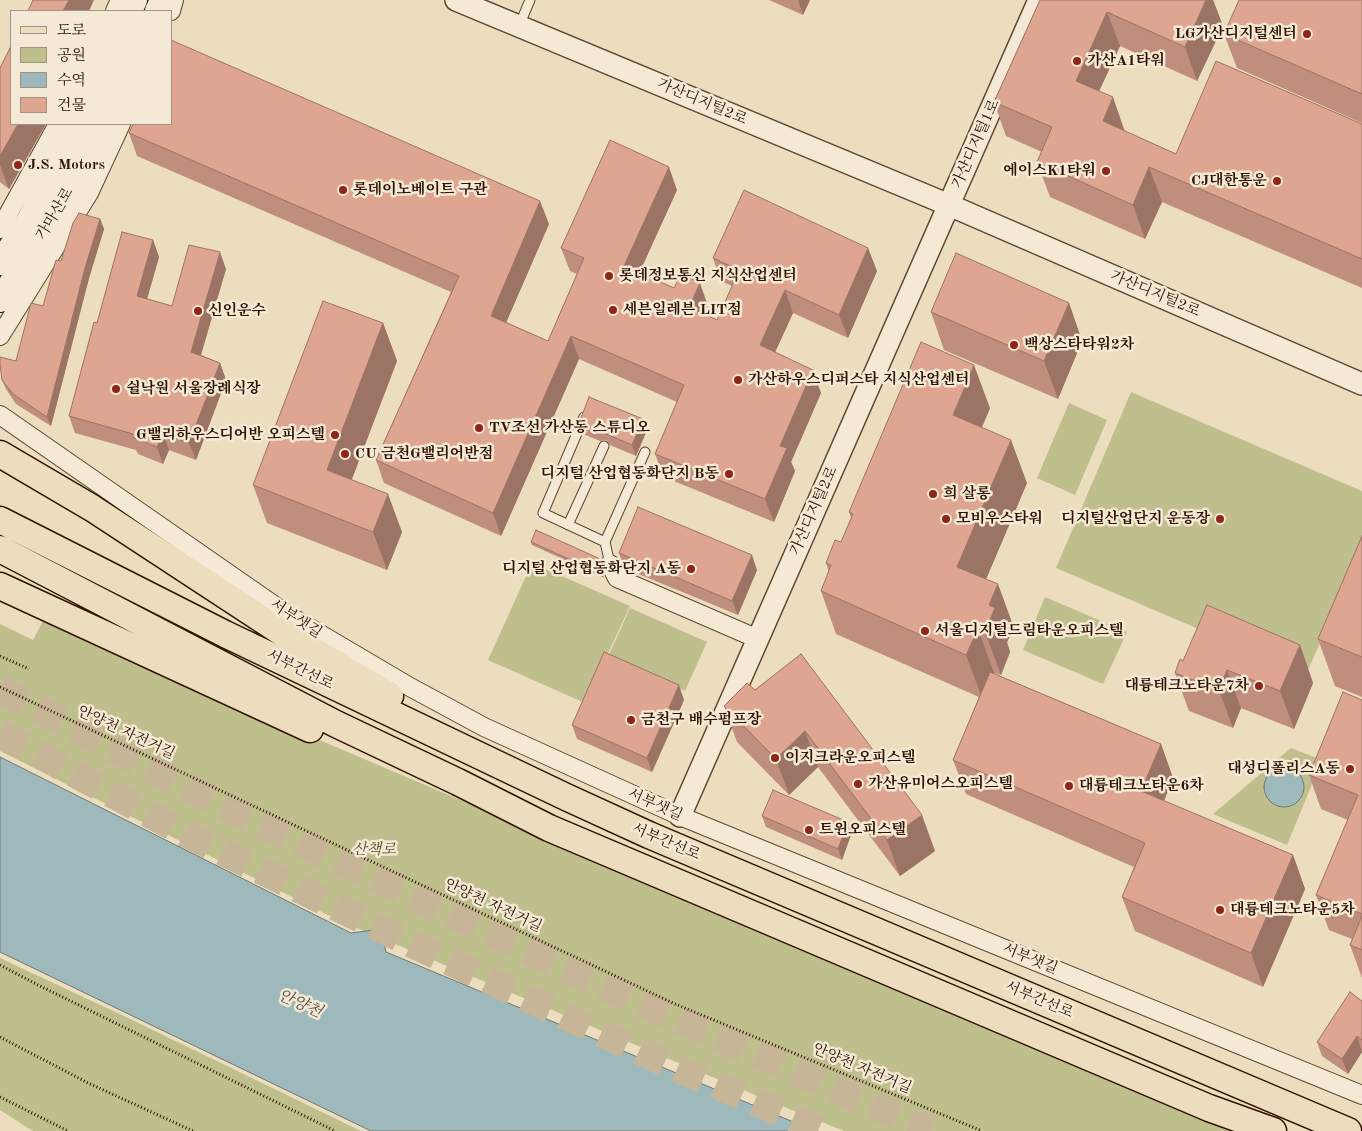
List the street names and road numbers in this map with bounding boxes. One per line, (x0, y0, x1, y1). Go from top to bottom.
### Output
street label: 가산디지털2로 (654, 75, 750, 129)
street label: 가산디지털1로 (948, 97, 1004, 191)
street label: 가마산로 (32, 185, 78, 243)
street label: 가산디지털2로 (1107, 267, 1203, 321)
street label: 가산디지털2로 (786, 464, 842, 558)
street label: 서부샛길 (267, 596, 325, 642)
street label: 서부간선로 (263, 646, 337, 694)
street label: 안양천 자전거길 (74, 703, 178, 763)
street label: 서부샛길 (625, 785, 685, 825)
street label: 서부간선로 (629, 820, 703, 864)
street label: 안양천 자전거길 (441, 876, 545, 936)
street label: 서부샛길 (1000, 940, 1060, 978)
street label: 서부간선로 (1002, 978, 1076, 1022)
street label: 안양천 자전거길 (810, 1040, 914, 1098)

